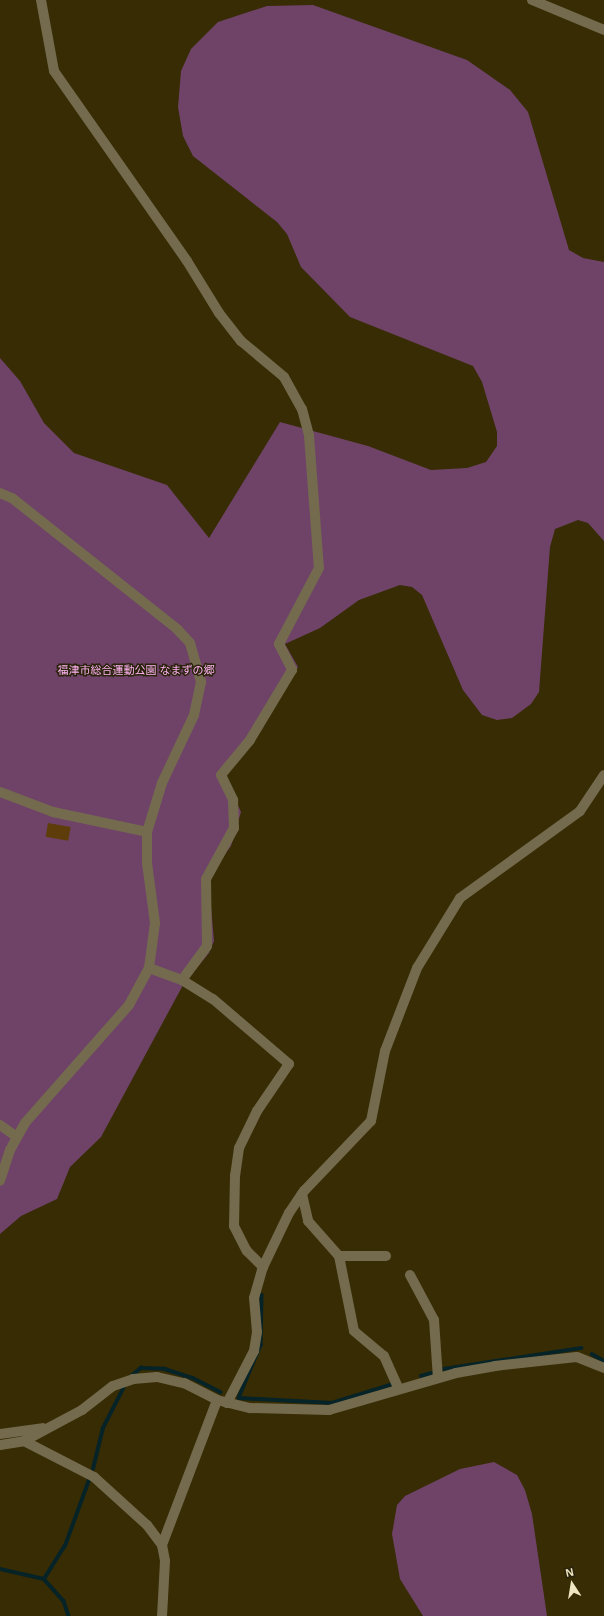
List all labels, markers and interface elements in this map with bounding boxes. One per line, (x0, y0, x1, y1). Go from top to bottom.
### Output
park label: 福津市総合運動公園 なまずの郷 (57, 663, 215, 677)
north arrow (552, 1564, 592, 1604)
text: N (564, 1566, 575, 1579)

